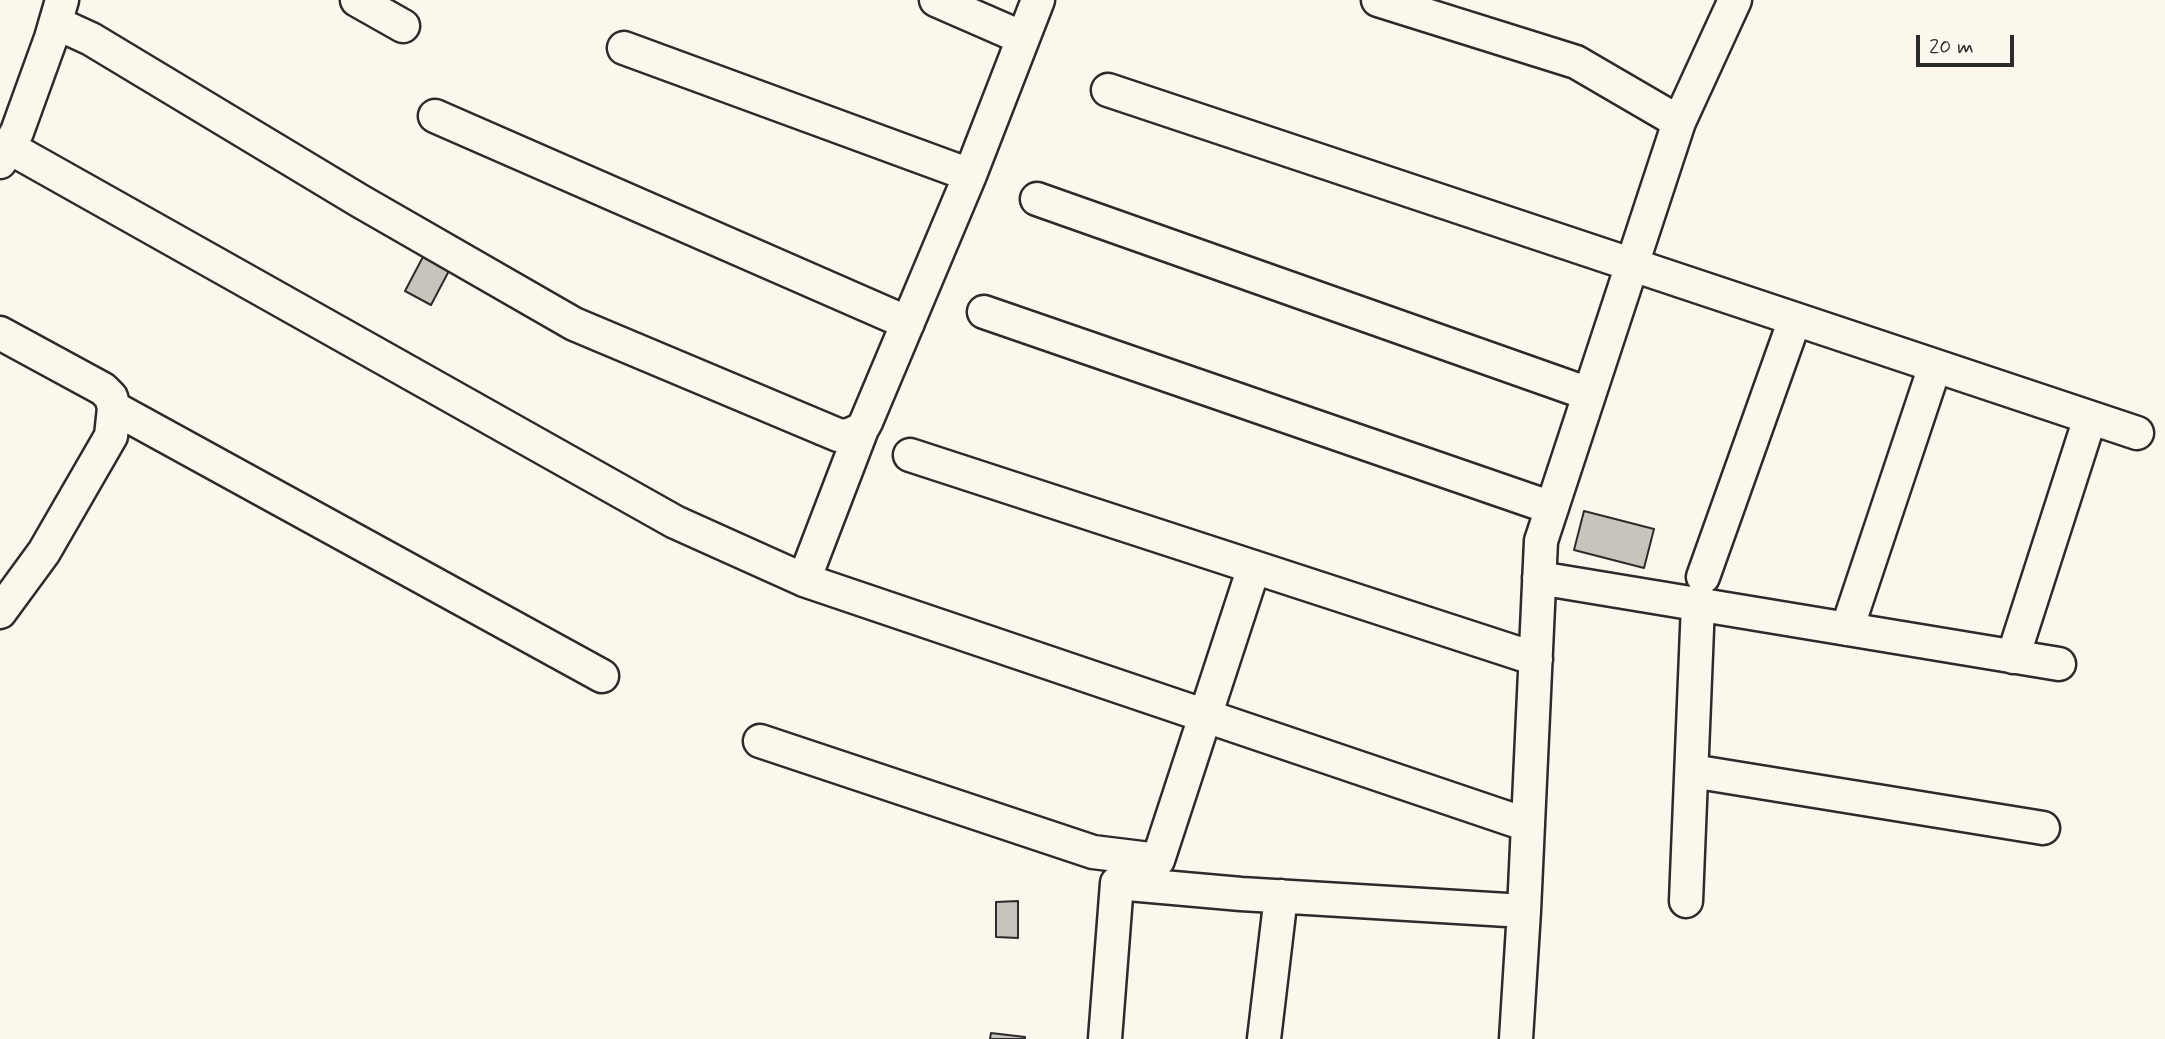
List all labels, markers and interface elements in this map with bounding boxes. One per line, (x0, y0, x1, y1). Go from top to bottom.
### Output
scale bar (1920, 21, 2018, 65)
text: 20 m (1929, 33, 1974, 61)

